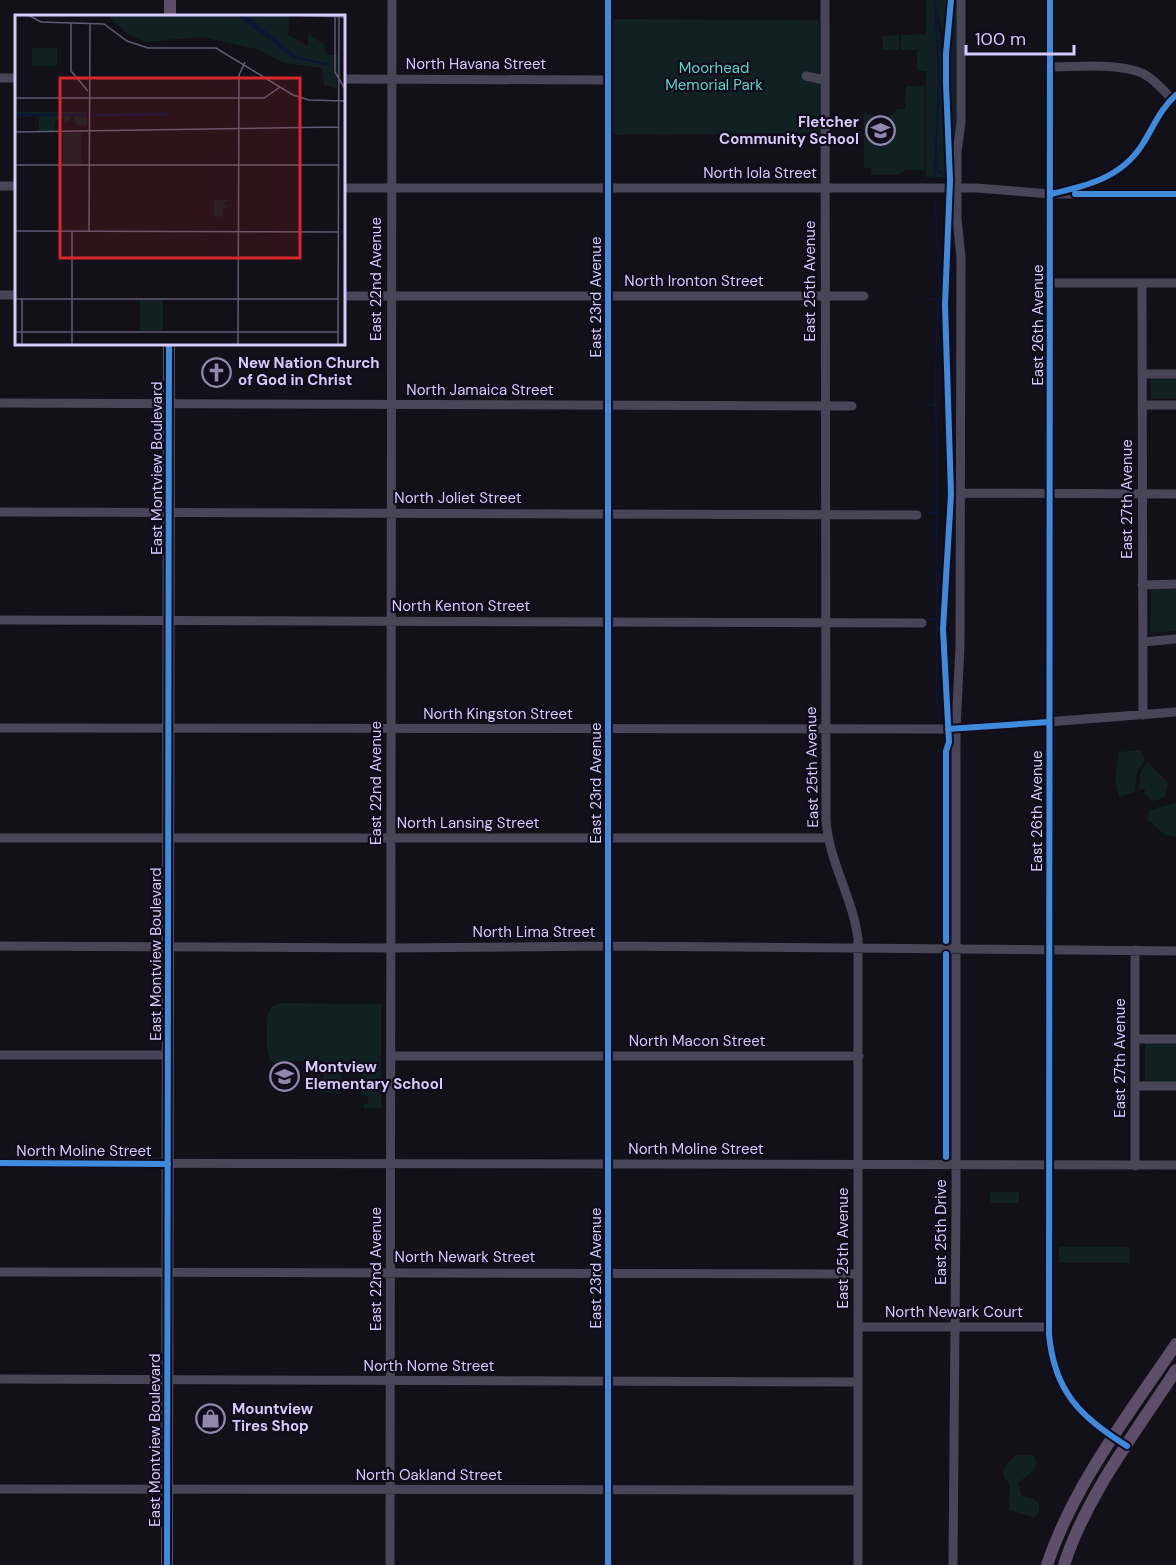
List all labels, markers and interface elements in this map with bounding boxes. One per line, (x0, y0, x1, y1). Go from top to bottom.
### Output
inset map (15, 15, 345, 345)
scale bar (966, 18, 1074, 56)
text: 100 m (975, 27, 1026, 51)
street label: North Havana Street (406, 54, 546, 74)
park label: Moorhead Memorial Park (665, 58, 763, 95)
place label: Fletcher Community School (719, 112, 859, 149)
school or university icon: Fletcher Community School (864, 115, 896, 147)
street label: North Iola Street (703, 163, 817, 183)
street label: East 22nd Avenue (366, 217, 386, 341)
street label: East 25th Avenue (800, 221, 820, 341)
street label: East 23rd Avenue (586, 237, 606, 357)
street label: East 26th Avenue (1028, 264, 1048, 386)
street label: North Ironton Street (624, 271, 764, 291)
place label: New Nation Church of God in Christ (238, 353, 380, 390)
church icon: New Nation Church of God in Christ (201, 356, 233, 388)
street label: North Jamaica Street (406, 380, 554, 400)
street label: East Montview Boulevard (147, 381, 167, 555)
street label: East 27th Avenue (1117, 439, 1137, 559)
street label: North Joliet Street (394, 488, 522, 508)
street label: North Kenton Street (392, 596, 530, 616)
street label: North Kingston Street (423, 704, 573, 724)
street label: East 25th Avenue (801, 706, 823, 828)
street label: East 22nd Avenue (366, 721, 386, 845)
street label: East 23rd Avenue (586, 723, 606, 843)
street label: East 26th Avenue (1027, 750, 1047, 872)
street label: North Lansing Street (397, 813, 539, 833)
street label: East Montview Boulevard (146, 867, 166, 1041)
street label: North Lima Street (473, 922, 596, 942)
street label: East 27th Avenue (1110, 998, 1130, 1118)
street label: North Macon Street (629, 1031, 765, 1051)
place label: Montview Elementary School (305, 1057, 443, 1094)
school or university icon: Montview Elementary School (268, 1060, 300, 1092)
street label: North Moline Street (628, 1139, 764, 1159)
street label: North Moline Street (16, 1141, 152, 1161)
street label: East 25th Drive (931, 1179, 951, 1285)
street label: East 25th Avenue (833, 1188, 853, 1308)
street label: East 22nd Avenue (366, 1207, 386, 1331)
street label: East 23rd Avenue (586, 1208, 606, 1328)
street label: North Newark Street (395, 1247, 536, 1267)
street label: North Newark Court (885, 1302, 1023, 1322)
street label: East Montview Boulevard (145, 1353, 165, 1527)
street label: North Nome Street (364, 1356, 495, 1376)
place label: Mountview Tires Shop (232, 1399, 314, 1436)
shop icon: Mountview Tires Shop (195, 1402, 227, 1434)
street label: North Oakland Street (356, 1465, 502, 1485)

